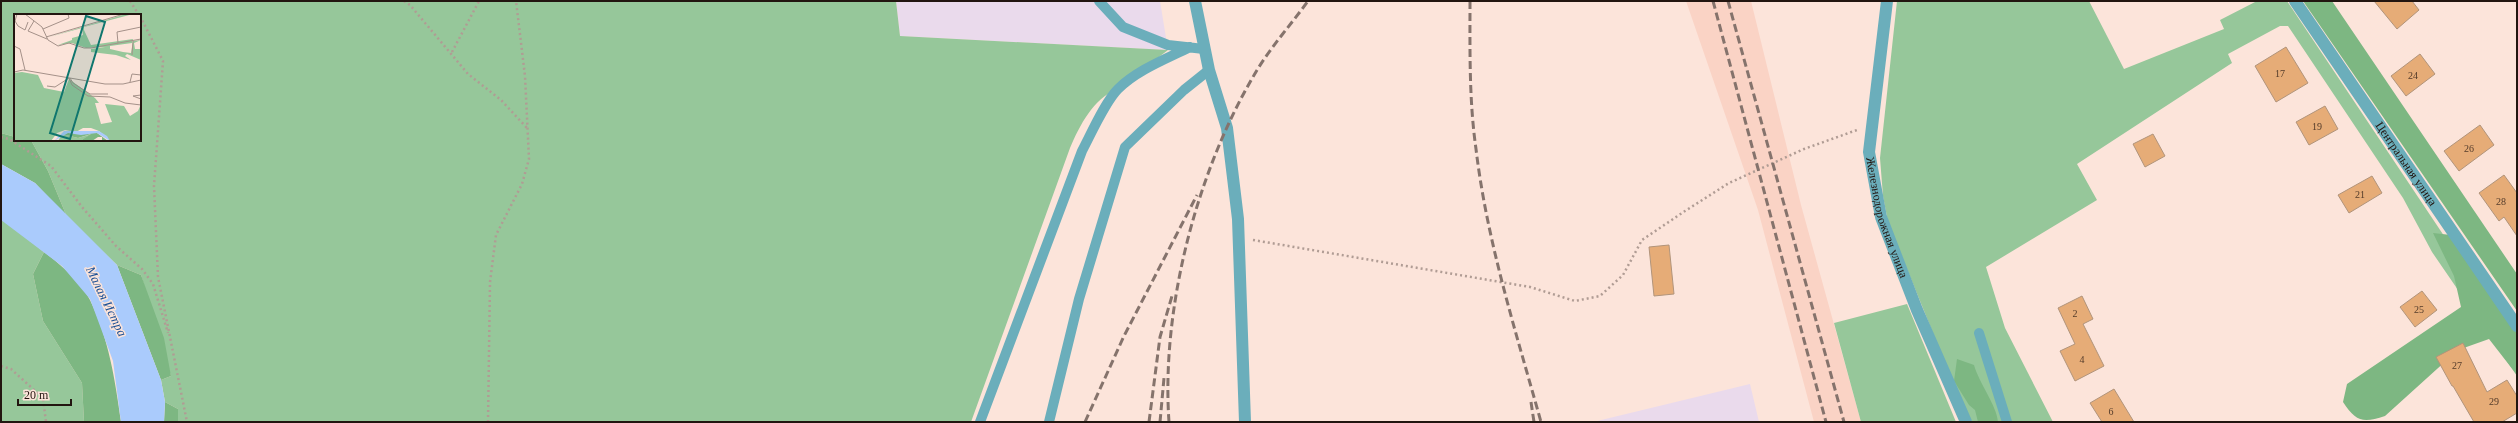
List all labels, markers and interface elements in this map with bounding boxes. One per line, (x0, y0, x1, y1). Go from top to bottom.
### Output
inset map (14, 14, 141, 141)
house number: 17 (2275, 68, 2285, 79)
house number: 24 (2408, 70, 2418, 81)
street label: Центральная улица (2373, 119, 2440, 209)
house number: 19 (2312, 121, 2322, 132)
house number: 26 (2464, 143, 2474, 154)
street label: Железнодорожная улица (1863, 156, 1911, 281)
house number: 21 (2355, 189, 2365, 200)
house number: 28 (2496, 196, 2506, 207)
water label: Малая Истра (83, 263, 130, 339)
house number: 25 (2414, 304, 2424, 315)
house number: 2 (2073, 308, 2078, 319)
house number: 4 (2080, 354, 2085, 365)
house number: 27 (2452, 360, 2462, 371)
scale bar (18, 381, 71, 407)
text: 20 m (24, 388, 49, 402)
house number: 29 (2489, 396, 2499, 407)
house number: 6 (2109, 406, 2114, 417)

